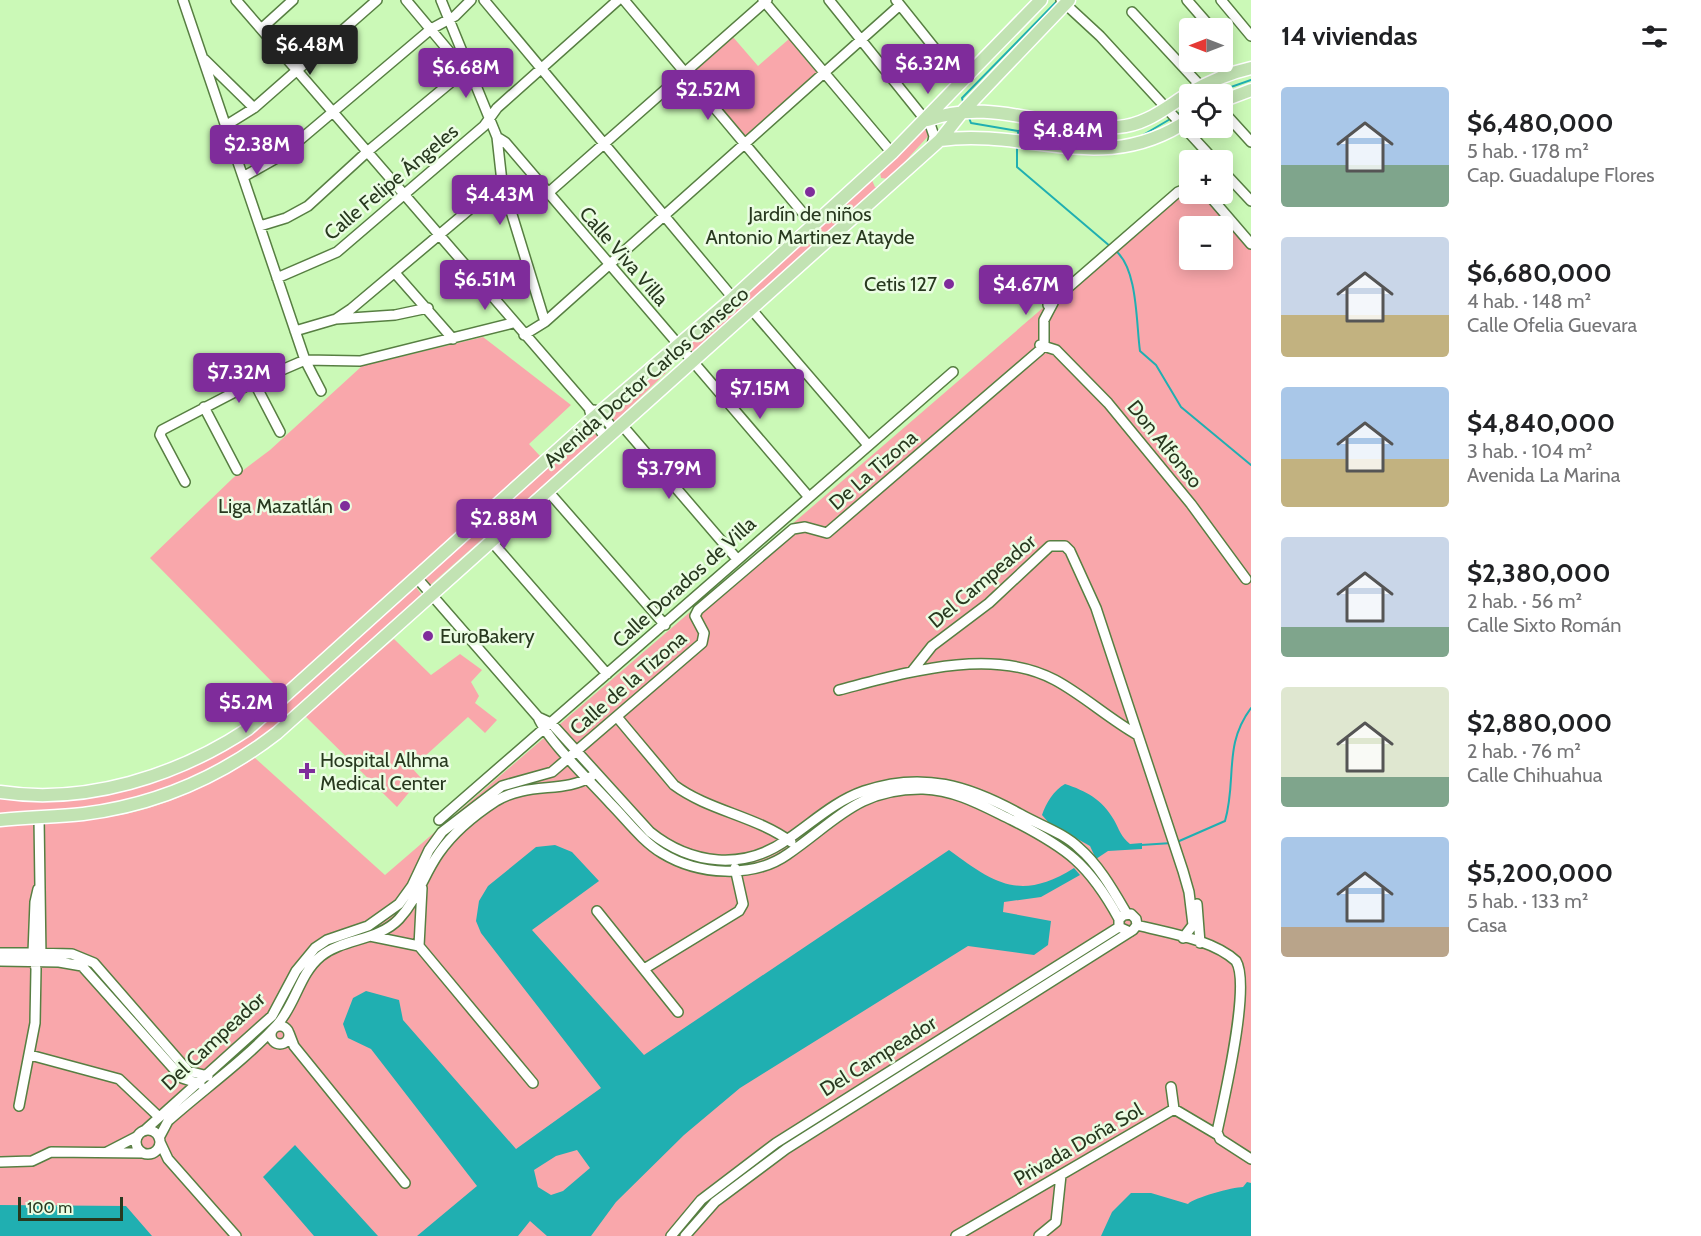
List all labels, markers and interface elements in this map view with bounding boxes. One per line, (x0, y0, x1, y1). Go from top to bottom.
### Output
north arrow (1179, 18, 1233, 72)
map controls (1179, 18, 1233, 270)
text: 14 viviendas (1281, 20, 1417, 52)
icon: filters (1638, 20, 1671, 53)
pin: $6.48M (261, 25, 359, 76)
text: $6.48M (276, 32, 344, 56)
pin: $6.32M (879, 44, 977, 95)
pin: $6.68M (417, 48, 515, 99)
text: $6.32M (895, 51, 961, 75)
text: $6.68M (432, 55, 500, 79)
pin: $2.52M (659, 70, 757, 121)
text: $2.52M (676, 77, 740, 101)
button: locate (1179, 84, 1233, 138)
text: $6,480,000 (1467, 107, 1614, 139)
pin: $4.84M (1019, 111, 1117, 162)
icon: home (1329, 111, 1401, 183)
text: $4.84M (1033, 118, 1103, 142)
street label: Calle Felipe Ángeles (319, 119, 463, 245)
pin: $2.38M (208, 125, 306, 176)
text: $2.38M (224, 132, 290, 156)
text: 5 hab. · 178 m² (1467, 139, 1589, 163)
button: + (1179, 150, 1233, 204)
text: Cap. Guadalupe Flores (1467, 163, 1655, 187)
pin: $4.43M (451, 175, 549, 226)
text: $4.43M (466, 182, 534, 206)
marker: Jardín de niños Antonio Martinez Atayde (803, 185, 817, 199)
street label: Calle Viva Villa (574, 202, 674, 311)
place label: Jardín de niños Antonio Martinez Atayde (705, 202, 915, 249)
button: − (1179, 216, 1233, 270)
text: $6,680,000 (1467, 257, 1612, 289)
pin: $6.51M (436, 260, 534, 311)
icon: home (1329, 261, 1401, 333)
pin: $4.67M (977, 265, 1075, 316)
text: $6.51M (454, 267, 516, 291)
place label: Cetis 127 (864, 272, 937, 296)
text: $4.67M (993, 272, 1059, 296)
marker: Cetis 127 (942, 277, 956, 291)
street label: Avenida Doctor Carlos Canseco (539, 282, 753, 472)
text: 4 hab. · 148 m² (1467, 289, 1591, 313)
text: Calle Ofelia Guevara (1467, 313, 1637, 337)
pin: $7.32M (190, 353, 288, 404)
text: $7.32M (207, 360, 271, 384)
pin: $7.15M (711, 369, 809, 420)
text: $7.15M (730, 376, 790, 400)
street label: Don Alfonso (1122, 395, 1208, 493)
text: $4,840,000 (1467, 407, 1615, 439)
icon: home (1329, 411, 1401, 483)
street label: De La Tizona (824, 425, 922, 515)
text: 3 hab. · 104 m² (1467, 439, 1592, 463)
pin: $3.79M (620, 449, 718, 500)
text: $3.79M (637, 456, 701, 480)
text: Avenida La Marina (1467, 463, 1620, 487)
place label: Liga Mazatlán (218, 494, 333, 518)
marker: Liga Mazatlán (338, 499, 352, 513)
pin: $2.88M (455, 499, 553, 550)
text: $2.88M (470, 506, 538, 530)
street label: Calle Dorados de Villa (607, 511, 761, 653)
street label: Del Campeador (923, 529, 1041, 633)
text: $2,380,000 (1467, 557, 1611, 589)
icon: home (1329, 561, 1401, 633)
text: 2 hab. · 56 m² (1467, 589, 1582, 613)
text: Calle Sixto Román (1467, 613, 1621, 637)
place label: EuroBakery (440, 624, 535, 648)
street label: Calle de la Tizona (565, 626, 691, 740)
marker: EuroBakery (421, 629, 435, 643)
pin: $5.2M (204, 683, 288, 734)
text: $5.2M (219, 690, 273, 714)
text: $2,880,000 (1467, 707, 1612, 739)
icon: home (1329, 711, 1401, 783)
text: 2 hab. · 76 m² (1467, 739, 1581, 763)
place label: Hospital Alhma Medical Center (320, 748, 449, 795)
marker: Hospital Alhma Medical Center (298, 762, 316, 780)
text: Calle Chihuahua (1467, 763, 1602, 787)
text: $5,200,000 (1467, 857, 1613, 889)
icon: home (1329, 861, 1401, 933)
text: 5 hab. · 133 m² (1467, 889, 1588, 913)
text: Casa (1467, 913, 1507, 937)
street label: Del Campeador (156, 986, 270, 1095)
street label: Del Campeador (815, 1010, 941, 1101)
street label: Privada Doña Sol (1009, 1097, 1147, 1191)
scale bar (18, 1194, 123, 1222)
text: 100 m (27, 1198, 72, 1217)

